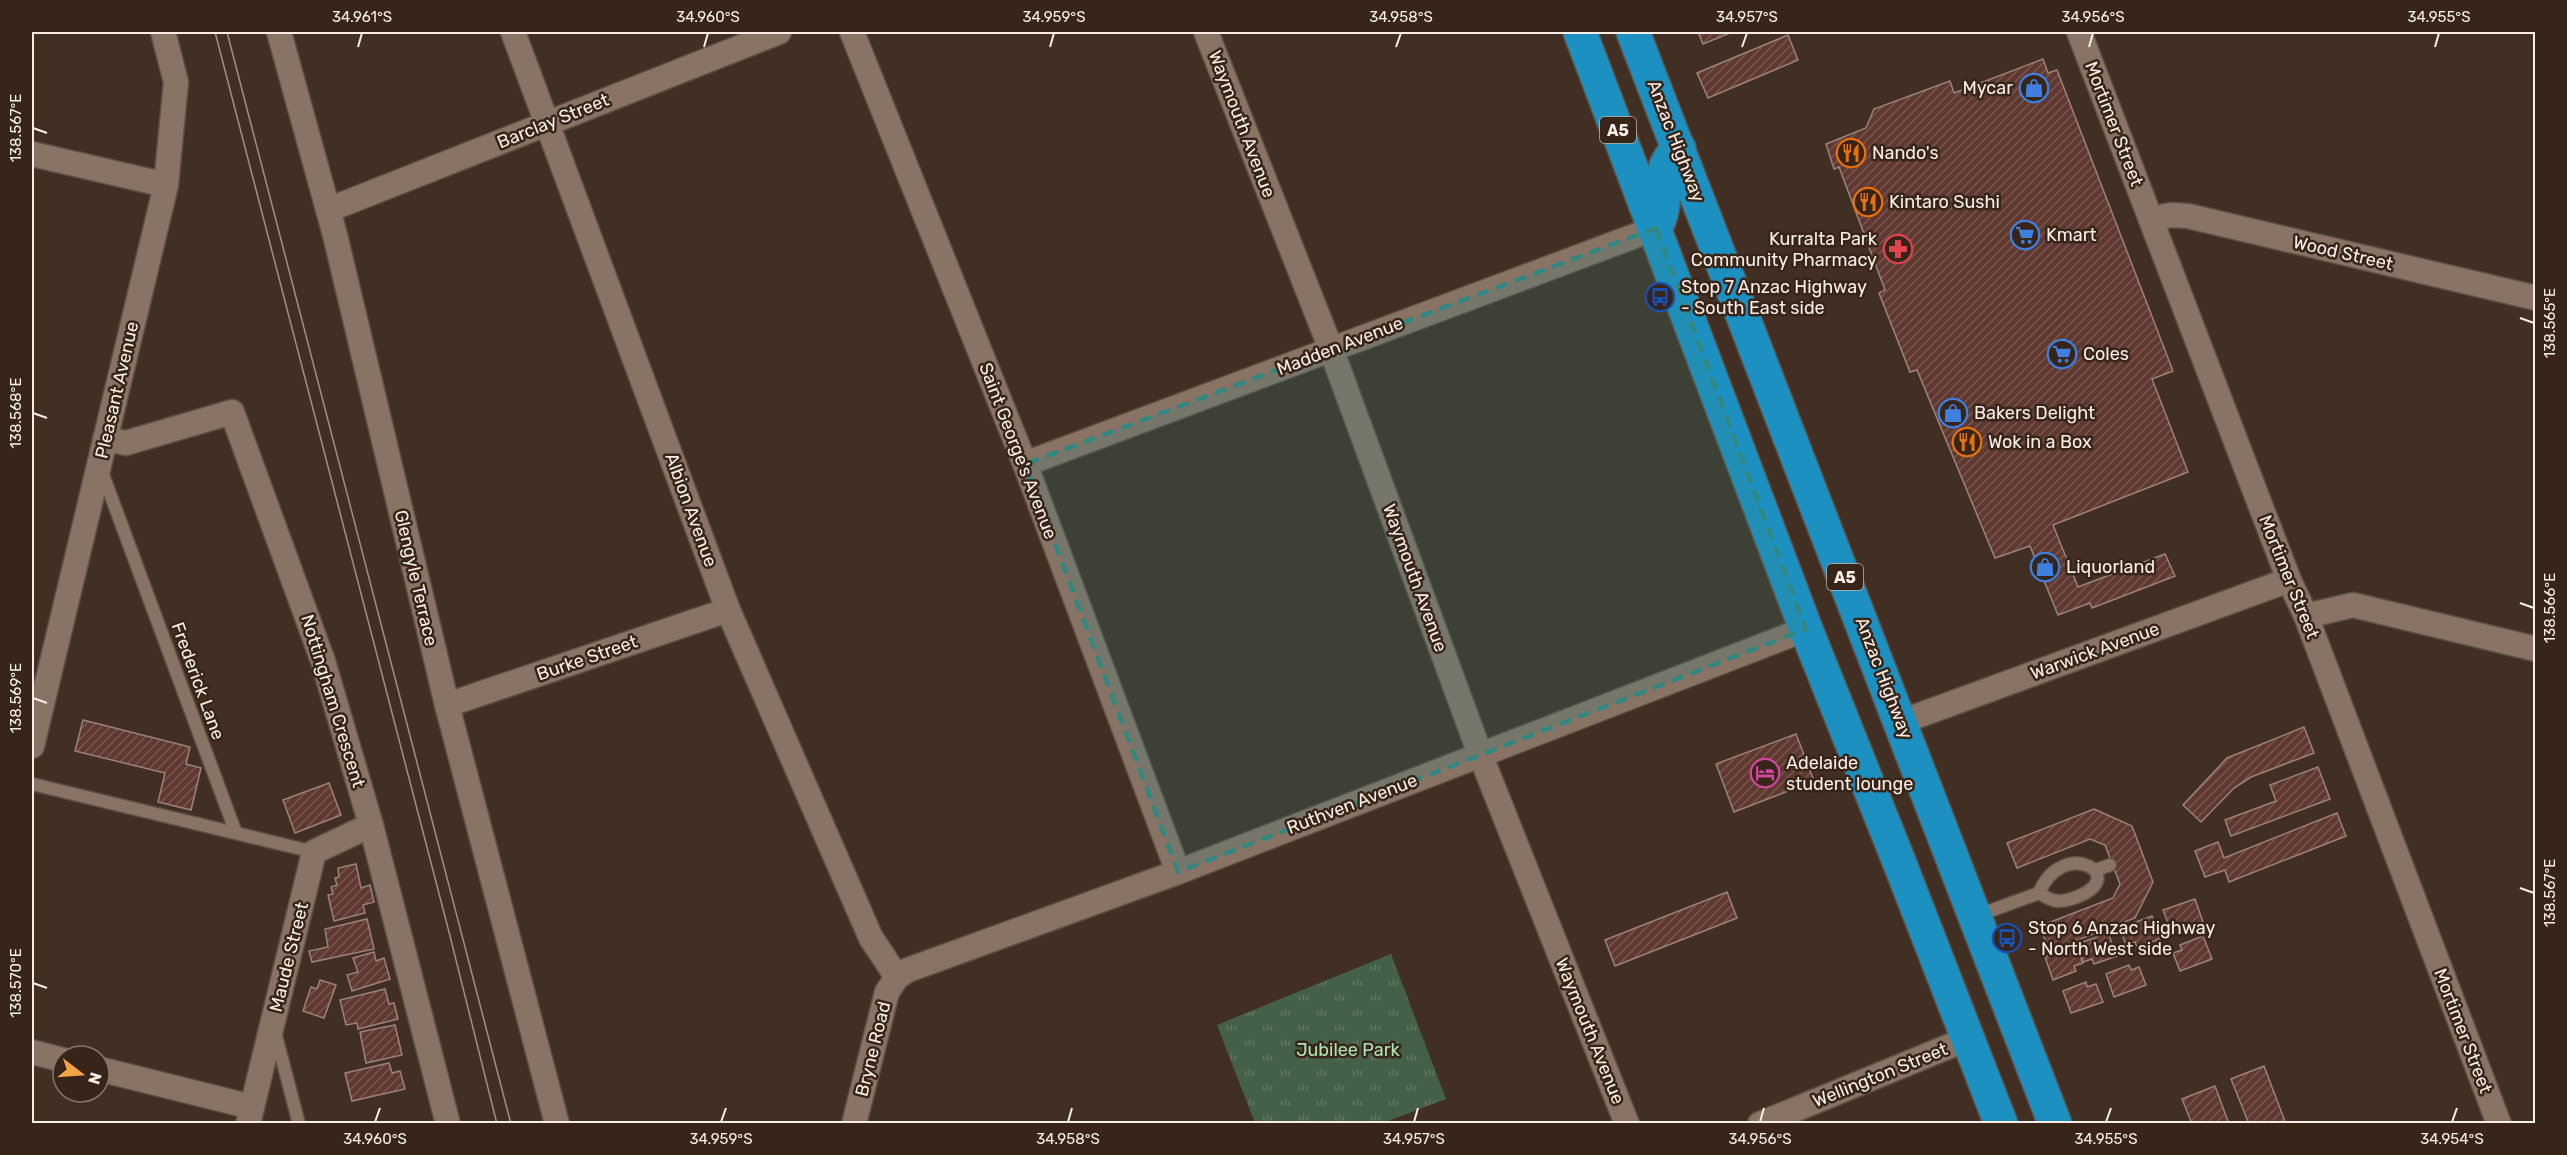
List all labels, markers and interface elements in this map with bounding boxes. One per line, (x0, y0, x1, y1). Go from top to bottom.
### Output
text: 34.961°S (332, 8, 392, 26)
text: 34.960°S (676, 8, 740, 26)
text: 34.959°S (1022, 8, 1086, 26)
text: 34.958°S (1369, 8, 1433, 26)
text: 34.957°S (1716, 8, 1778, 26)
text: 34.956°S (2061, 8, 2125, 26)
text: 34.955°S (2407, 8, 2471, 26)
street label: Waymouth Avenue (1204, 47, 1280, 201)
street label: Mortimer Street (2080, 59, 2148, 189)
shop icon: Mycar (2018, 72, 2050, 104)
street label: Anzac Highway (1643, 77, 1709, 205)
place label: Mycar (1962, 77, 2013, 99)
street label: Barclay Street (494, 89, 612, 153)
text: 138.567°E (7, 94, 25, 162)
road number: A5 (1600, 117, 1636, 143)
restaurant icon: Nando's (1835, 137, 1867, 169)
place label: Nando's (1872, 142, 1939, 164)
restaurant icon: Kintaro Sushi (1852, 186, 1884, 218)
place label: Kintaro Sushi (1889, 191, 2000, 213)
supermarket icon: Kmart (2009, 219, 2041, 251)
place label: Kmart (2046, 224, 2097, 246)
place label: Kurralta Park Community Pharmacy (1691, 228, 1878, 271)
street label: Wood Street (2291, 231, 2395, 275)
pharmacy icon: Kurralta Park Community Pharmacy (1882, 233, 1914, 265)
place label: Stop 7 Anzac Highway - South East side (1681, 276, 1867, 319)
bus stop icon: Stop 7 Anzac Highway - South East side (1644, 281, 1676, 313)
text: 138.565°E (2541, 288, 2559, 358)
street label: Madden Avenue (1274, 312, 1406, 380)
street label: Pleasant Avenue (91, 319, 143, 461)
supermarket icon: Coles (2046, 338, 2078, 370)
place label: Coles (2083, 343, 2129, 365)
street label: Saint George's Avenue (974, 360, 1062, 542)
text: 138.568°E (7, 377, 25, 449)
shop icon: Bakers Delight (1937, 397, 1969, 429)
place label: Bakers Delight (1974, 402, 2095, 424)
restaurant icon: Wok in a Box (1951, 426, 1983, 458)
place label: Wok in a Box (1988, 431, 2092, 453)
street label: Albion Avenue (660, 450, 722, 570)
street label: Waymouth Avenue (1378, 501, 1452, 655)
street label: Glengyle Terrace (390, 508, 442, 648)
street label: Mortimer Street (2254, 512, 2324, 642)
shop icon: Liquorland (2029, 551, 2061, 583)
place label: Liquorland (2066, 556, 2155, 578)
road number: A5 (1827, 564, 1863, 590)
text: 138.566°E (2541, 573, 2559, 643)
street label: Nottingham Crescent (296, 612, 370, 790)
street label: Anzac Highway (1851, 614, 1917, 742)
street label: Warwick Avenue (2028, 617, 2162, 685)
street label: Frederick Lane (167, 619, 229, 743)
street label: Burke Street (534, 630, 640, 686)
text: 138.569°E (7, 663, 25, 733)
place label: Adelaide student lounge (1786, 752, 1913, 795)
hotel icon: Adelaide student lounge (1749, 757, 1781, 789)
street label: Ruthven Avenue (1284, 769, 1420, 839)
text: 138.567°E (2541, 859, 2559, 927)
street label: Maude Street (265, 900, 313, 1014)
place label: Stop 6 Anzac Highway - North West side (2028, 917, 2216, 960)
bus stop icon: Stop 6 Anzac Highway - North West side (1991, 922, 2023, 954)
text: 138.570°E (7, 948, 25, 1018)
street label: Waymouth Avenue (1551, 955, 1629, 1107)
street label: Mortimer Street (2429, 966, 2497, 1096)
street label: Bryne Road (851, 999, 895, 1099)
street label: Wellington Street (1809, 1038, 1951, 1112)
park label: Jubilee Park (1296, 1039, 1401, 1061)
north arrow (51, 1044, 111, 1104)
text: N (84, 1070, 106, 1087)
text: 34.960°S (343, 1130, 407, 1148)
text: 34.959°S (689, 1130, 753, 1148)
text: 34.958°S (1036, 1130, 1100, 1148)
text: 34.957°S (1383, 1130, 1445, 1148)
text: 34.956°S (1728, 1130, 1792, 1148)
text: 34.955°S (2074, 1130, 2138, 1148)
text: 34.954°S (2420, 1130, 2484, 1148)

